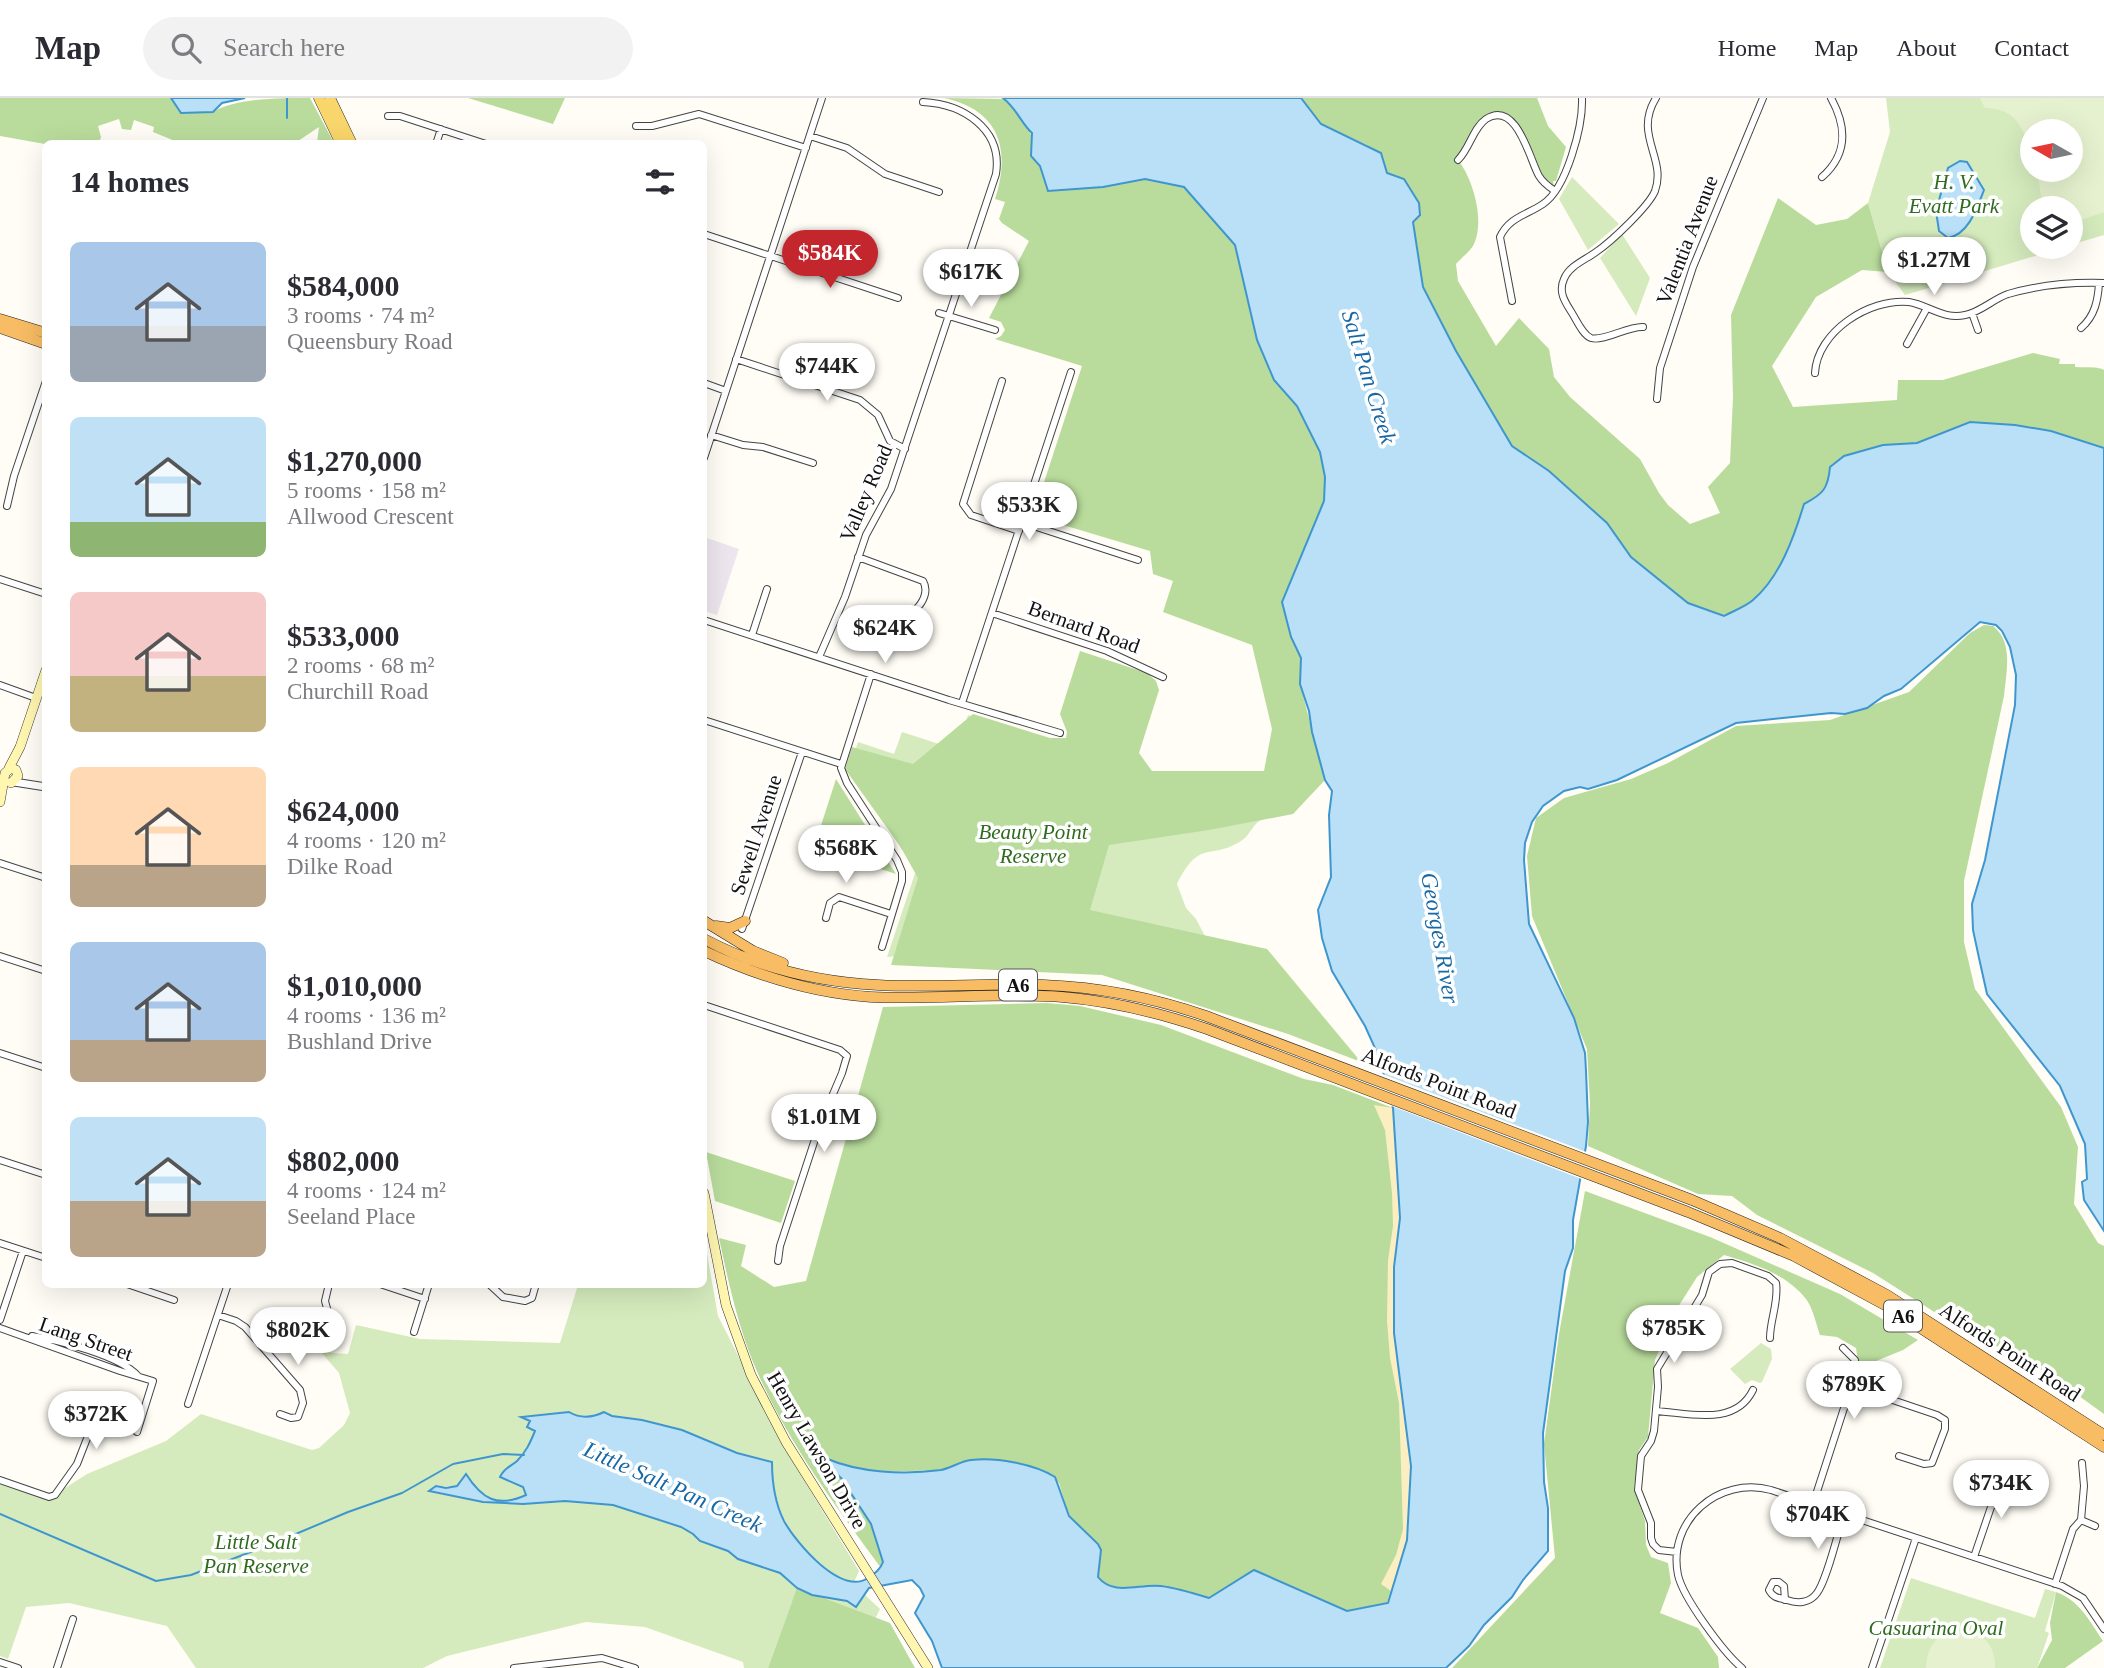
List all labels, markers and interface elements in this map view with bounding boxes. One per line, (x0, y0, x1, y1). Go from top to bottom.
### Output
search box (143, 17, 633, 80)
icon: search (167, 29, 205, 67)
text: Map (35, 30, 101, 66)
text: Search here (223, 33, 345, 62)
text: Home (1718, 35, 1776, 61)
text: Map (1814, 35, 1858, 61)
text: About (1896, 35, 1956, 61)
text: Contact (1994, 35, 2069, 61)
north arrow (2020, 119, 2082, 182)
map controls (2020, 119, 2083, 259)
icon: filters (641, 163, 679, 201)
text: 14 homes (70, 165, 189, 198)
park label: H. V. Evatt Park (1908, 170, 2000, 218)
street label: Valentia Avenue (1651, 172, 1723, 308)
button: layers (2020, 196, 2083, 259)
pin: $584K (781, 230, 879, 290)
pin: $1.27M (1877, 238, 1991, 297)
text: $584K (798, 240, 862, 265)
text: $1.27M (1897, 247, 1971, 272)
pin: $617K (922, 250, 1020, 309)
text: $617K (939, 259, 1003, 284)
text: $584,000 (287, 269, 400, 302)
icon: home (126, 270, 210, 354)
text: 3 rooms · 74 m² (287, 303, 434, 328)
water label: Salt Pan Creek (1337, 307, 1401, 448)
text: Queensbury Road (287, 329, 452, 354)
pin: $744K (778, 344, 876, 403)
text: $744K (795, 353, 859, 378)
street label: Valley Road (835, 440, 897, 545)
text: $1,270,000 (287, 444, 422, 477)
icon: home (126, 445, 210, 529)
text: 5 rooms · 158 m² (287, 478, 446, 503)
pin: $533K (980, 482, 1078, 542)
text: $533K (997, 492, 1061, 517)
text: Allwood Crescent (287, 504, 454, 529)
street label: Bernard Road (1025, 596, 1144, 658)
pin: $624K (836, 606, 934, 665)
text: $624K (853, 615, 917, 640)
text: $533,000 (287, 619, 400, 652)
icon: home (126, 620, 210, 704)
text: 2 rooms · 68 m² (287, 653, 434, 678)
text: Churchill Road (287, 679, 428, 704)
street label: Sewell Avenue (725, 772, 787, 898)
text: $624,000 (287, 794, 400, 827)
icon: home (126, 795, 210, 879)
park label: Beauty Point Reserve (978, 820, 1089, 868)
pin: $568K (797, 826, 895, 885)
text: 4 rooms · 120 m² (287, 828, 446, 853)
text: $568K (814, 835, 878, 860)
text: Dilke Road (287, 854, 392, 879)
water label: Georges River (1416, 871, 1464, 1007)
text: $1,010,000 (287, 969, 422, 1002)
icon: home (126, 970, 210, 1054)
road number: A6 (999, 970, 1037, 1000)
text: 4 rooms · 136 m² (287, 1003, 446, 1028)
text: Bushland Drive (287, 1029, 432, 1054)
street label: Alfords Point Road (1358, 1043, 1520, 1124)
pin: $1.01M (767, 1094, 881, 1154)
text: $1.01M (787, 1104, 861, 1129)
text: $802,000 (287, 1144, 400, 1177)
icon: home (126, 1145, 210, 1229)
text: 4 rooms · 124 m² (287, 1178, 446, 1203)
text: Seeland Place (287, 1204, 415, 1229)
street label: Alfords Point Road (1935, 1297, 2085, 1407)
road number: A6 (1884, 1300, 1922, 1332)
pin: $785K (1625, 1306, 1723, 1365)
pin: $802K (249, 1308, 347, 1367)
street label: Lang Street (36, 1312, 136, 1366)
text: $785K (1642, 1315, 1706, 1340)
text: $802K (266, 1317, 330, 1342)
pin: $789K (1805, 1362, 1903, 1421)
street label: Henry Lawson Drive (762, 1367, 872, 1533)
text: $789K (1822, 1371, 1886, 1396)
pin: $372K (47, 1392, 145, 1451)
text: $372K (64, 1401, 128, 1426)
water label: Little Salt Pan Creek (579, 1436, 767, 1538)
pin: $734K (1952, 1460, 2050, 1520)
text: $734K (1969, 1470, 2033, 1495)
pin: $704K (1769, 1492, 1867, 1551)
text: $704K (1786, 1501, 1850, 1526)
park label: Little Salt Pan Reserve (202, 1530, 309, 1578)
park label: Casuarina Oval (1869, 1616, 2004, 1640)

